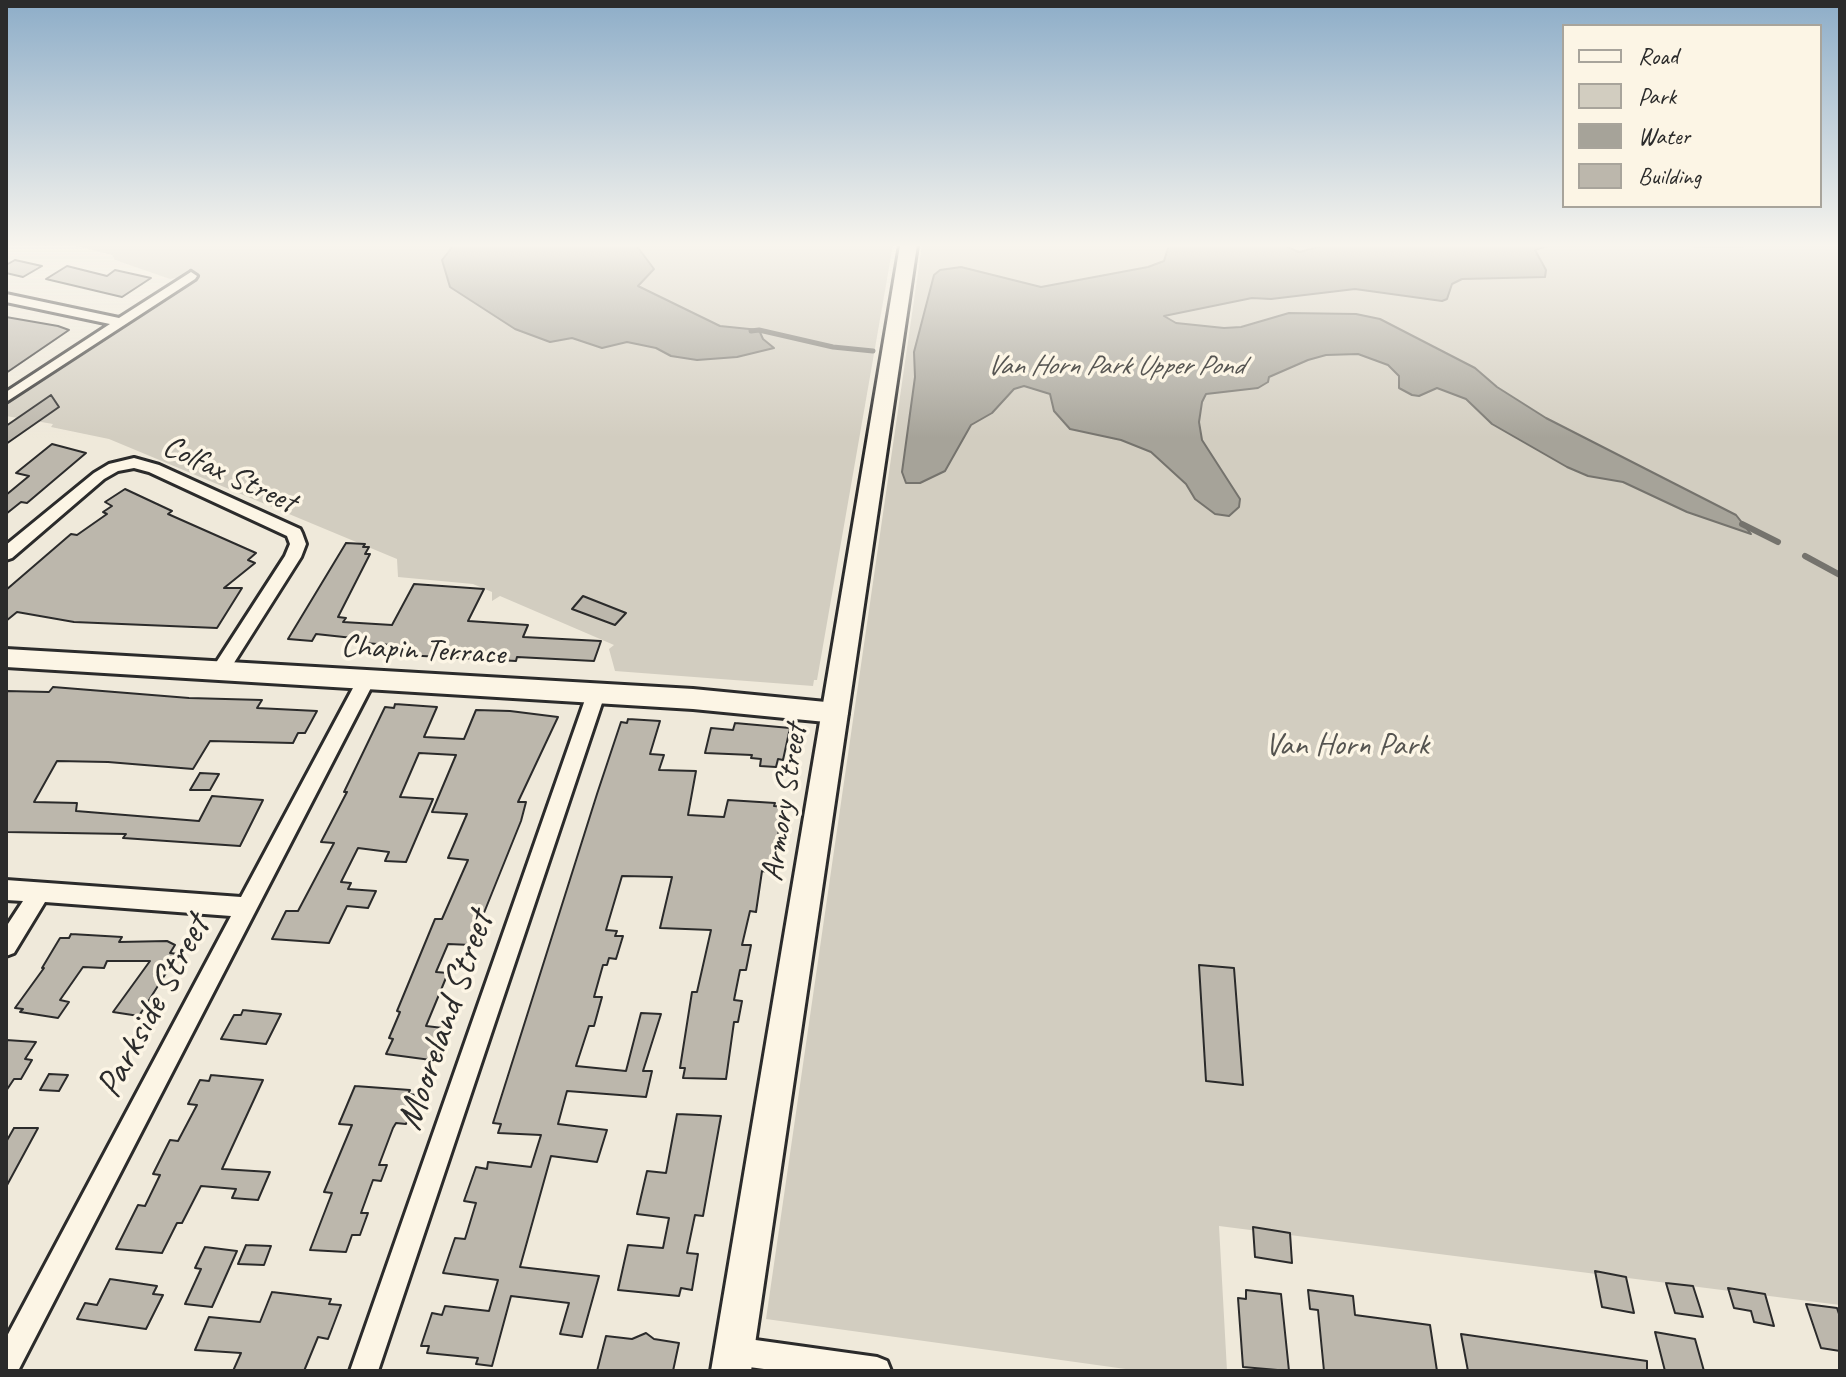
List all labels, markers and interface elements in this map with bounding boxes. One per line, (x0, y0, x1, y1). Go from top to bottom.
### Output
legend (1562, 24, 1822, 208)
text: Road (1638, 41, 1678, 71)
text: Park (1638, 81, 1676, 111)
text: Water (1638, 121, 1690, 151)
text: Building (1638, 161, 1701, 191)
water label: Van Horn Park Upper Pond (987, 350, 1243, 384)
street label: Colfax Street (156, 428, 302, 522)
street label: Chapin Terrace (340, 628, 506, 674)
street label: Armory Street (754, 722, 816, 884)
park label: Van Horn Park (1265, 727, 1429, 765)
street label: Mooreland Street (387, 906, 505, 1136)
street label: Parkside Street (87, 908, 221, 1106)

